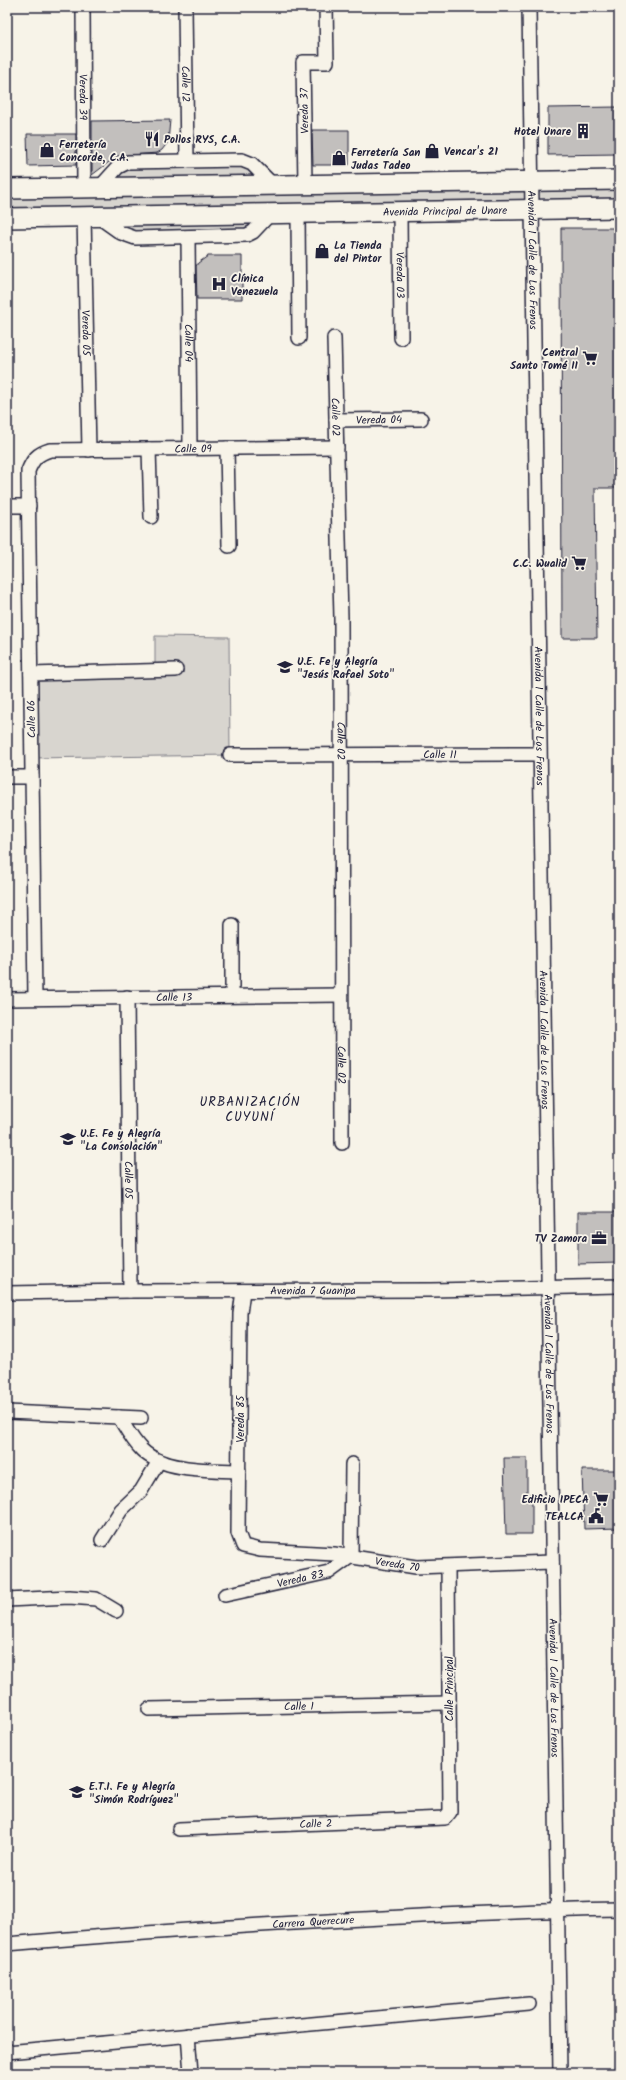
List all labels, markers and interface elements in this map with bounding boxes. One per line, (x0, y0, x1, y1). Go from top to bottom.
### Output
street label: Calle 12 (176, 66, 194, 102)
street label: Vereda 39 (73, 74, 92, 121)
street label: Vereda 37 (296, 87, 314, 134)
building icon: Hotel Unare (574, 122, 592, 140)
place label: Hotel Unare (514, 123, 572, 141)
restaurant icon: Pollos RYS, C.A. (143, 130, 161, 148)
place label: Pollos RYS, C.A. (164, 131, 241, 149)
place label: Ferretería Concorde, C.A. (59, 136, 129, 167)
shop icon: Ferretería Concorde, C.A. (38, 141, 56, 159)
shop icon: Vencar's 21 (423, 142, 441, 160)
place label: Vencar's 21 (444, 143, 498, 161)
place label: Ferretería San Judas Tadeo (351, 144, 420, 175)
shop icon: Ferretería San Judas Tadeo (330, 149, 348, 167)
street label: Avenida 1 Calle de Los Frenos (522, 190, 542, 330)
street label: Avenida Principal de Unare (383, 202, 507, 222)
place label: La Tienda del Pintor (334, 237, 382, 268)
shop icon: La Tienda del Pintor (313, 242, 331, 260)
street label: Vereda 03 (390, 252, 409, 298)
place label: Clínica Venezuela (231, 270, 279, 301)
hospital icon: Clínica Venezuela (210, 275, 228, 293)
street label: Vereda 05 (76, 310, 95, 357)
street label: Calle 04 (179, 324, 197, 362)
place label: Central Santo Tomé II (510, 344, 579, 375)
supermarket icon: Central Santo Tomé II (581, 349, 599, 367)
street label: Calle 02 (325, 398, 344, 436)
street label: Vereda 04 (356, 411, 402, 430)
street label: Calle 09 (174, 440, 213, 459)
supermarket icon: C.C. Wualid (570, 554, 588, 572)
place label: C.C. Wualid (513, 555, 568, 573)
street label: Avenida 1 Calle de Los Frenos (529, 646, 549, 786)
place label: U.E. Fe y Alegría "Jesús Rafael Soto" (297, 653, 394, 684)
school or university icon: U.E. Fe y Alegría "Jesús Rafael Soto" (276, 658, 294, 676)
street label: Calle 06 (23, 700, 41, 738)
street label: Calle 02 (331, 722, 349, 760)
street label: Calle 11 (423, 746, 457, 764)
street label: Avenida 1 Calle de Los Frenos (533, 970, 554, 1110)
street label: Calle 13 (156, 989, 192, 1007)
street label: Calle 02 (332, 1046, 350, 1084)
district label: URBANIZACIÓN CUYUNÍ (200, 1092, 300, 1128)
place label: U.E. Fe y Alegría "La Consolación" (80, 1125, 162, 1156)
school or university icon: U.E. Fe y Alegría "La Consolación" (59, 1130, 77, 1148)
street label: Calle 05 (119, 1161, 137, 1200)
office icon: TV Zamora (590, 1229, 608, 1247)
place label: TV Zamora (535, 1230, 587, 1248)
street label: Avenida 7 Guanipa (270, 1282, 356, 1301)
street label: Avenida 1 Calle de Los Frenos (538, 1294, 558, 1434)
street label: Vereda 85 (232, 1394, 250, 1442)
supermarket icon: Edificio IPECA (592, 1490, 610, 1508)
place label: Edificio IPECA (522, 1491, 589, 1509)
public building icon: TEALCA (587, 1507, 605, 1525)
place label: TEALCA (545, 1508, 584, 1526)
street label: Vereda 70 (374, 1553, 421, 1577)
street label: Vereda 83 (275, 1565, 325, 1593)
street label: Avenida 1 Calle de Los Frenos (543, 1618, 563, 1758)
street label: Calle Principal (441, 1656, 459, 1722)
street label: Calle 1 (284, 1698, 314, 1716)
place label: E.T.I. Fe y Alegría "Simón Rodríguez" (89, 1778, 179, 1809)
school or university icon: E.T.I. Fe y Alegría "Simón Rodríguez" (68, 1783, 86, 1801)
street label: Calle 2 (299, 1815, 333, 1834)
street label: Carrera Querecure (272, 1911, 355, 1934)

